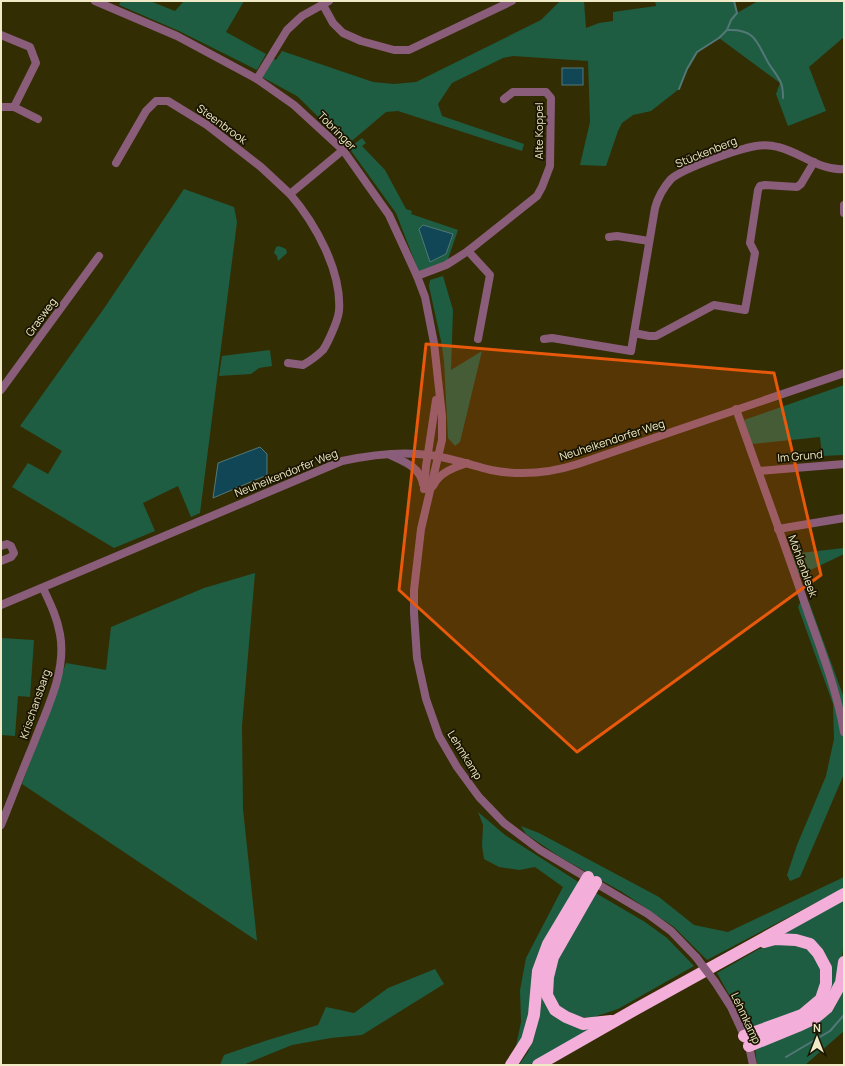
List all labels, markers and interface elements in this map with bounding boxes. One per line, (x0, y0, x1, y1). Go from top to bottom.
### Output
street label: Steenbrook (194, 100, 251, 147)
street label: Alte Koppel (531, 103, 546, 159)
street label: Tobringer (315, 108, 360, 153)
street label: Stückenberg (673, 132, 739, 171)
street label: Grasweg (21, 294, 60, 339)
street label: Neuheikendorfer Weg (557, 415, 666, 464)
street label: Neuheikendorfer Weg (232, 445, 340, 500)
street label: Im Grund (777, 446, 823, 465)
street label: Möhlenbleek (785, 533, 822, 599)
street label: Krischansbarg (16, 667, 53, 741)
street label: Lehmkamp (444, 727, 487, 783)
street label: Lehmkamp (728, 990, 765, 1046)
north arrow (797, 1018, 837, 1058)
text: N (813, 1020, 821, 1035)

